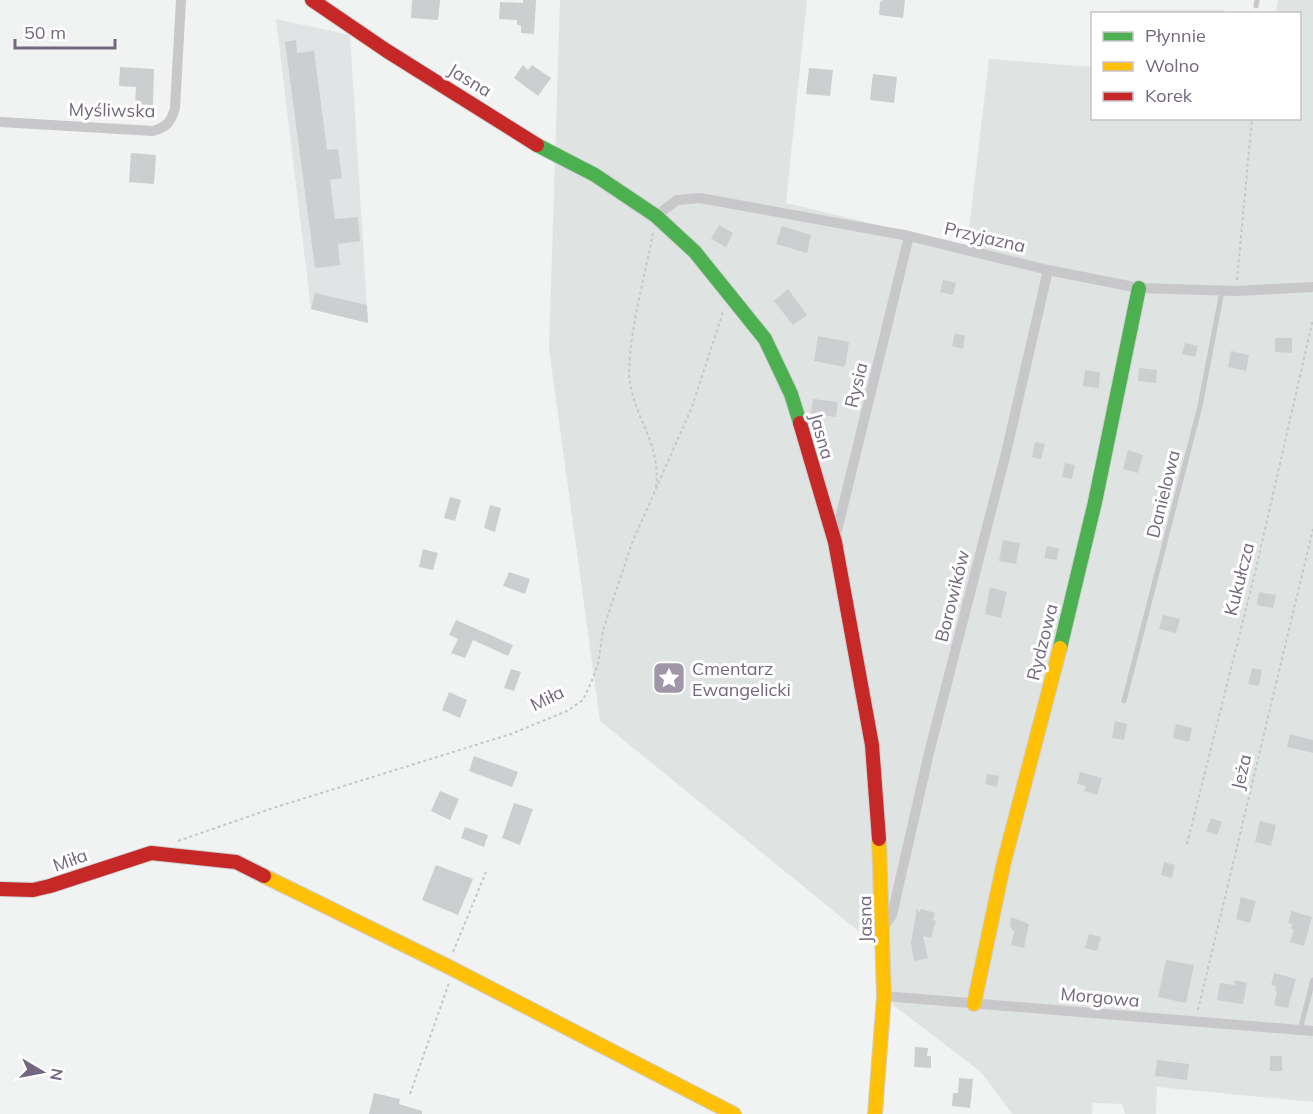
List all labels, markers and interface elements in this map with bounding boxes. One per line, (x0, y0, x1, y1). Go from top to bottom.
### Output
scale bar (15, 12, 116, 50)
legend (1091, 12, 1301, 120)
text: 50 m (24, 21, 66, 44)
text: Płynnie (1145, 24, 1206, 47)
text: Wolno (1145, 54, 1199, 77)
street label: Jasna (444, 58, 496, 102)
text: Korek (1145, 84, 1193, 107)
street label: Myśliwska (68, 98, 156, 122)
street label: Przyjazna (942, 216, 1028, 258)
street label: Rysia (839, 360, 873, 410)
street label: Jasna (804, 410, 840, 462)
street label: Danielowa (1141, 448, 1185, 540)
street label: Kukułcza (1219, 540, 1259, 618)
street label: Borowików (929, 547, 975, 644)
street label: Rydzowa (1021, 601, 1063, 683)
place label: Cmentarz Ewangelicki (692, 657, 791, 701)
place icon: Cmentarz Ewangelicki (651, 660, 687, 696)
street label: Miła (526, 680, 568, 716)
street label: Jeża (1226, 752, 1256, 792)
street label: Miła (50, 843, 90, 877)
street label: Jasna (853, 895, 877, 943)
street label: Morgowa (1059, 982, 1141, 1012)
north arrow (12, 1042, 72, 1102)
text: N (46, 1067, 68, 1082)

